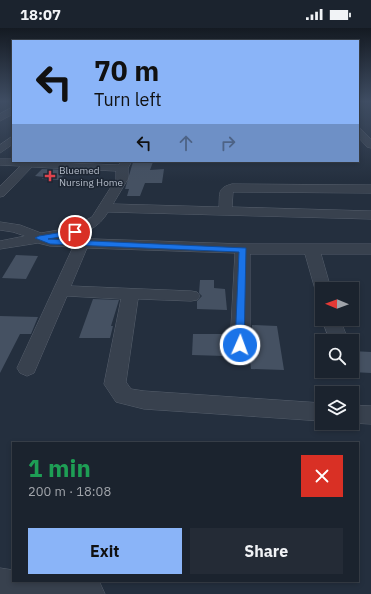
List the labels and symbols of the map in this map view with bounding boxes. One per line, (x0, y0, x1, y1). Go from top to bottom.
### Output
place label: Bluemed Nursing Home (59, 164, 124, 189)
marker: Bluemed Nursing Home (44, 170, 56, 182)
pin (58, 215, 92, 249)
north arrow (315, 282, 359, 326)
position arrow (219, 324, 261, 366)

